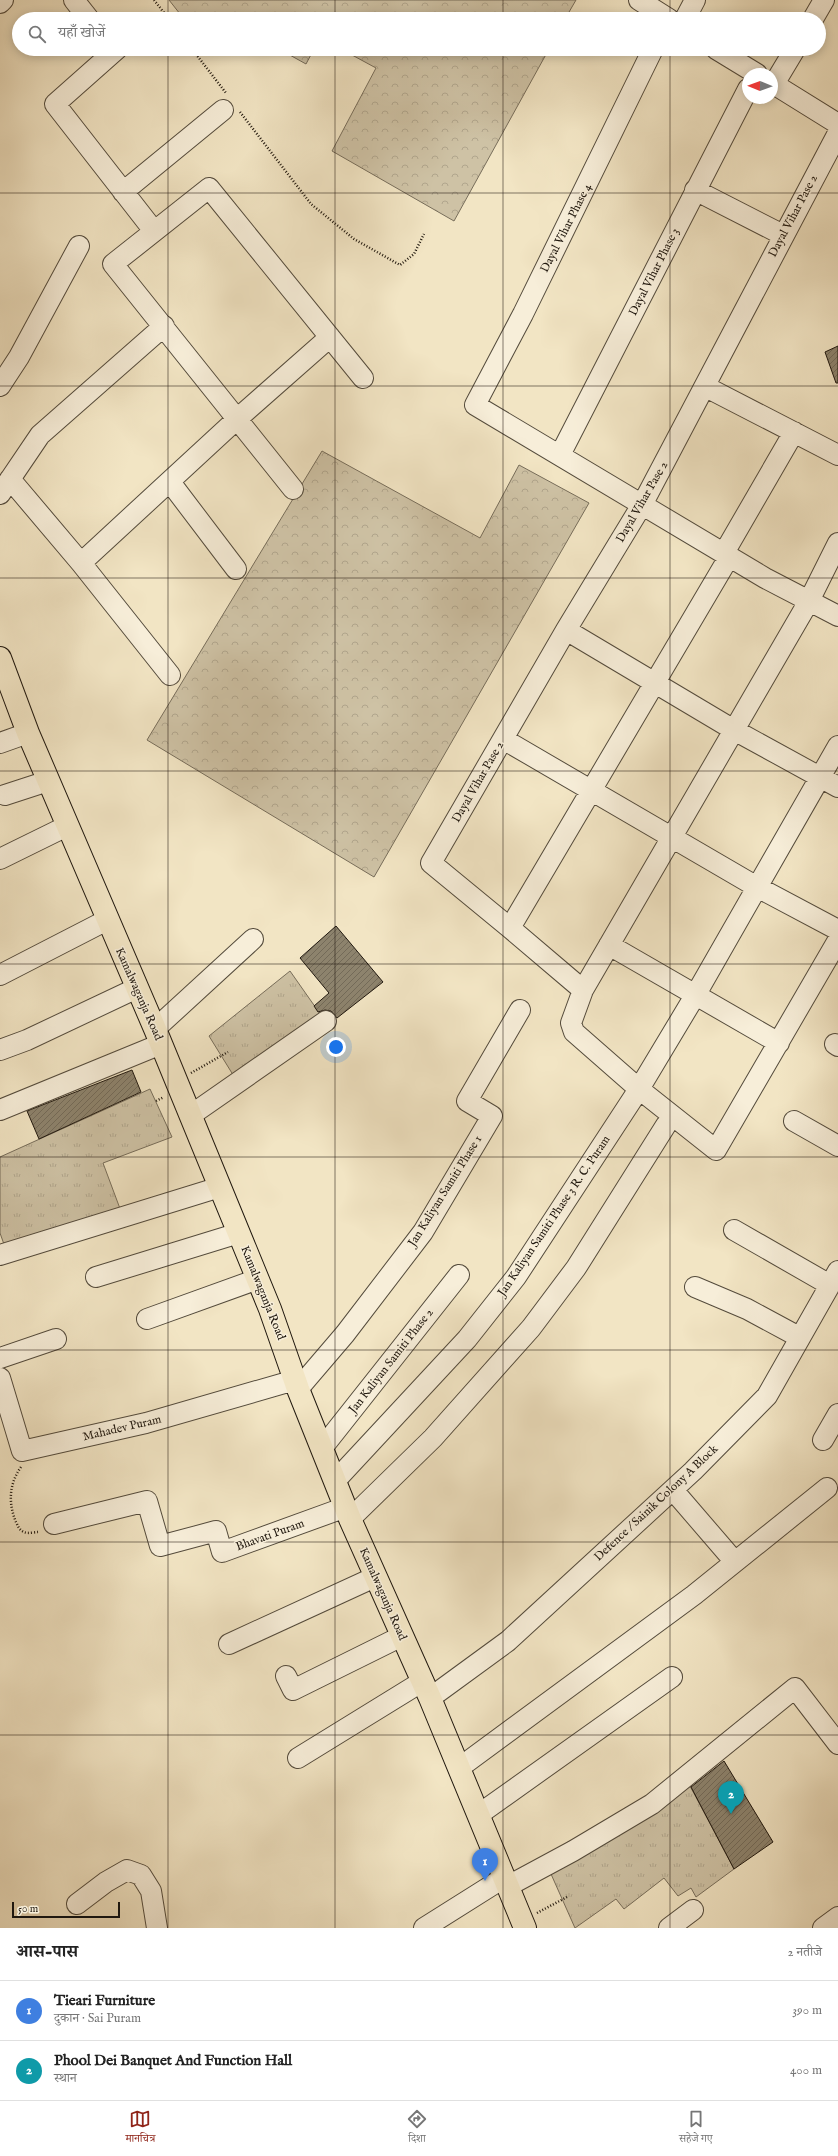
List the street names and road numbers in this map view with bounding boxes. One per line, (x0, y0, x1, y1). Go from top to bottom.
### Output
street label: Dayal Vihar Pase 2 (765, 172, 821, 260)
street label: Dayal Vihar Phase 4 (537, 181, 595, 275)
street label: Dayal Vihar Phase 3 (625, 226, 683, 318)
street label: Dayal Vihar Pase 2 (613, 458, 671, 545)
street label: Dayal Vihar Pase 2 (449, 738, 507, 825)
street label: Kamalwaganja Road (112, 945, 166, 1043)
street label: Jan Kaliyan Samiti Phase 1 (404, 1133, 486, 1252)
street label: Jan Kaliyan Samiti Phase 3 R. C. Puram (493, 1133, 614, 1302)
street label: Kamalwaganja Road (237, 1244, 289, 1343)
street label: Jan Kaliyan Samiti Phase 2 (344, 1305, 438, 1419)
street label: Mahadev Puram (81, 1412, 163, 1444)
street label: Defence / Sainik Colony A Block (591, 1441, 721, 1564)
street label: Bhavati Puram (234, 1516, 306, 1554)
street label: Kamalwaganja Road (356, 1545, 410, 1643)

